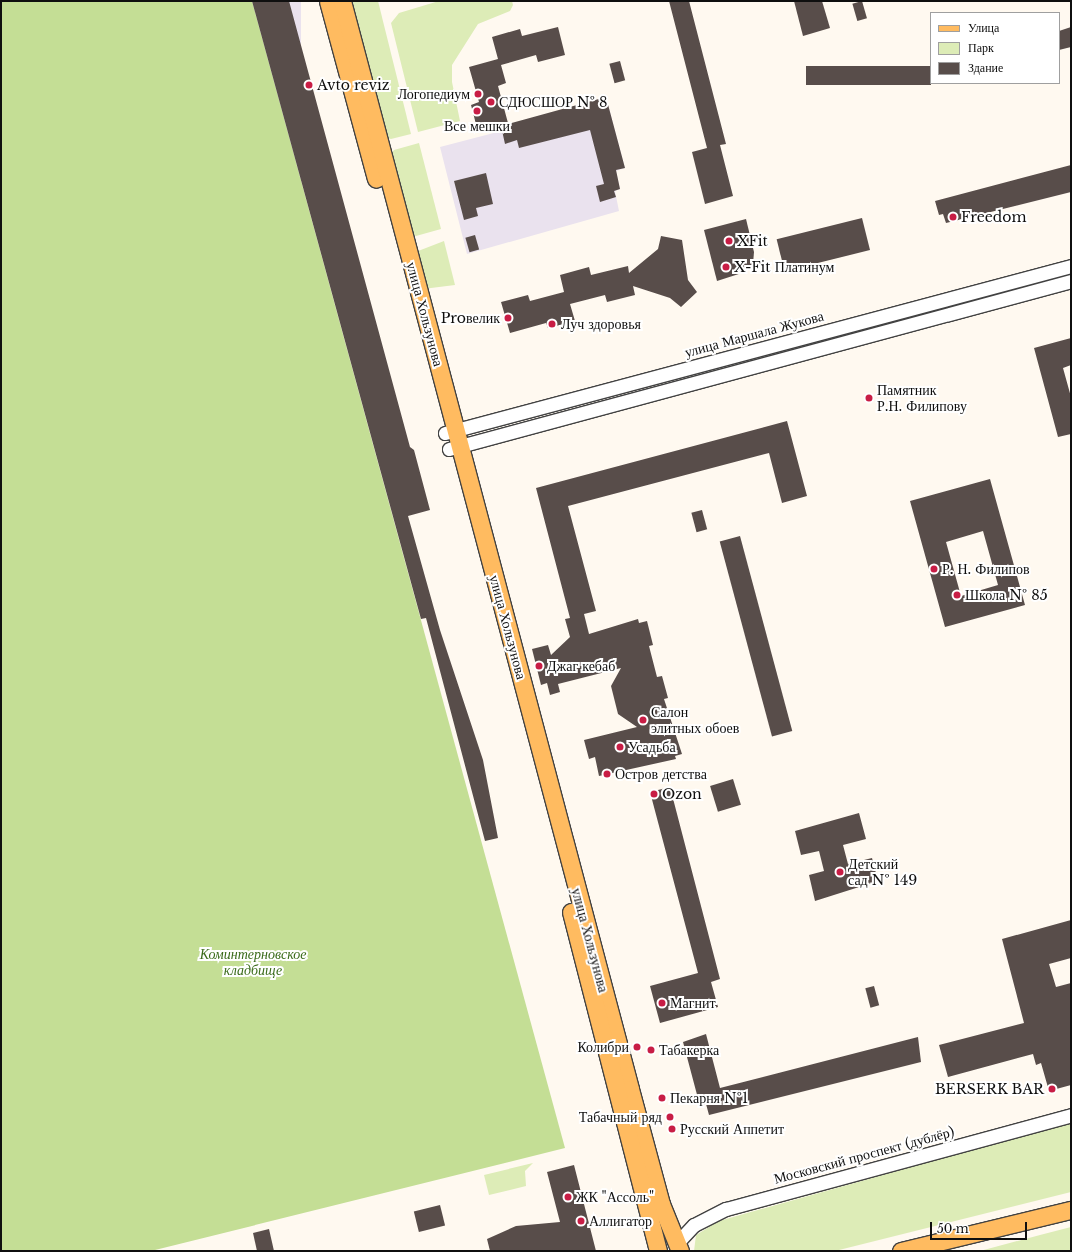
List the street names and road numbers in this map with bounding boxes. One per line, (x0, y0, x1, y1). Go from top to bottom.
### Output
street label: улица Хользунова (403, 260, 447, 368)
street label: улица Маршала Жукова (683, 307, 825, 361)
street label: улица Хользунова (486, 573, 530, 681)
street label: улица Хользунова (568, 886, 612, 994)
street label: Московский проспект (дублёр) (772, 1123, 956, 1187)

